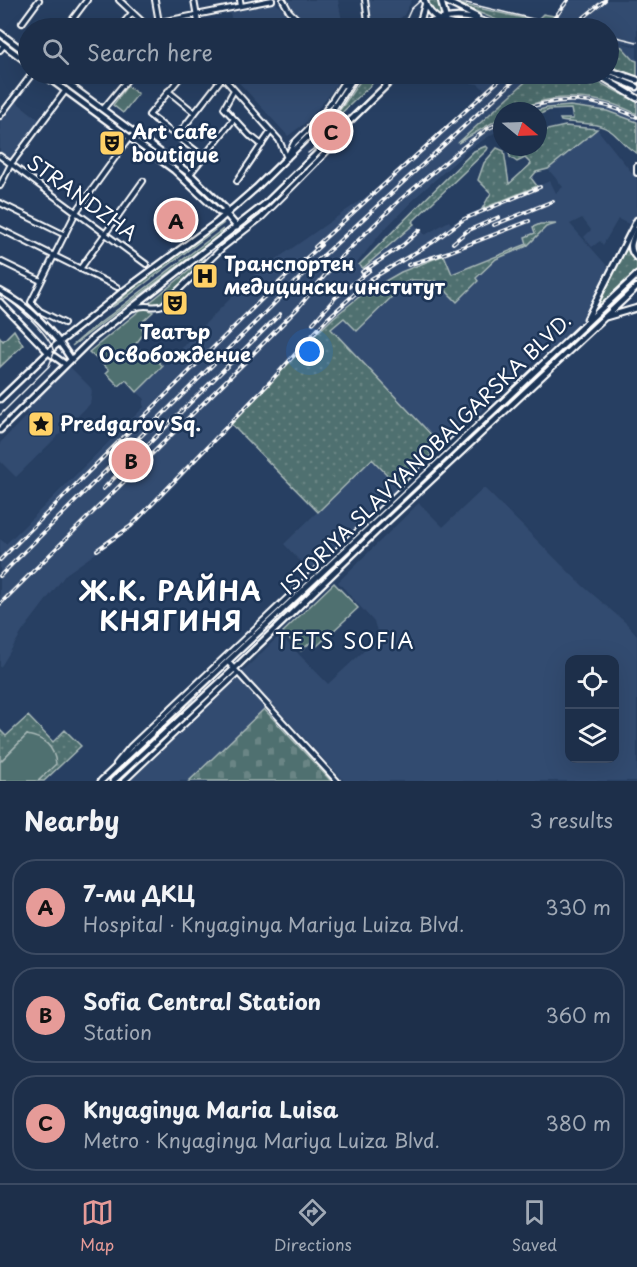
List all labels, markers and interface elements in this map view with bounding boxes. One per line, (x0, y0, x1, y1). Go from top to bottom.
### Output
search box (18, 18, 619, 84)
icon: search (39, 35, 72, 68)
text: Search here (87, 35, 213, 68)
north arrow (493, 102, 547, 156)
pin: C (312, 108, 350, 154)
place label: Art cafe boutique (131, 116, 219, 169)
theatre icon: Art cafe boutique (97, 128, 127, 158)
street label: STRANDZHA (21, 147, 144, 248)
pin: A (156, 198, 195, 242)
place label: Транспортен медицински институт (224, 248, 446, 301)
hospital icon: Транспортен медицински институт (190, 261, 220, 291)
theatre icon: Театър Освобождение (160, 288, 190, 318)
street label: ISTORIYA SLAVYANOBALGARSKA BLVD. (273, 306, 578, 601)
place label: Театър Освобождение (99, 316, 251, 369)
your location (295, 337, 324, 366)
place label: Predgarov Sq. (60, 408, 201, 438)
place icon: Predgarov Sq. (26, 409, 56, 439)
pin: B (112, 438, 150, 482)
district label: Ж.К. РАЙНА КНЯГИНЯ (79, 571, 262, 640)
district label: TETS SOFIA (275, 624, 415, 656)
map controls (565, 655, 619, 763)
button: locate (565, 655, 619, 709)
button: layers (565, 709, 619, 763)
text: Nearby (24, 801, 119, 840)
text: 3 results (530, 805, 613, 835)
text: 7-ми ДКЦ (83, 876, 195, 909)
text: A (38, 892, 53, 922)
text: 330 m (545, 892, 611, 922)
text: Hospital · Knyaginya Mariya Luiza Blvd. (83, 909, 465, 939)
text: Sofia Central Station (83, 984, 321, 1017)
text: B (39, 1000, 52, 1030)
text: 360 m (545, 1000, 611, 1030)
text: Station (83, 1017, 152, 1047)
text: Knyaginya Maria Luisa (83, 1092, 338, 1125)
text: C (38, 1108, 53, 1138)
text: 380 m (545, 1108, 611, 1138)
text: Metro · Knyaginya Mariya Luiza Blvd. (83, 1125, 440, 1155)
tab: Map (80, 1196, 114, 1256)
tab: Directions (274, 1196, 352, 1256)
tab: Saved (512, 1196, 557, 1256)

